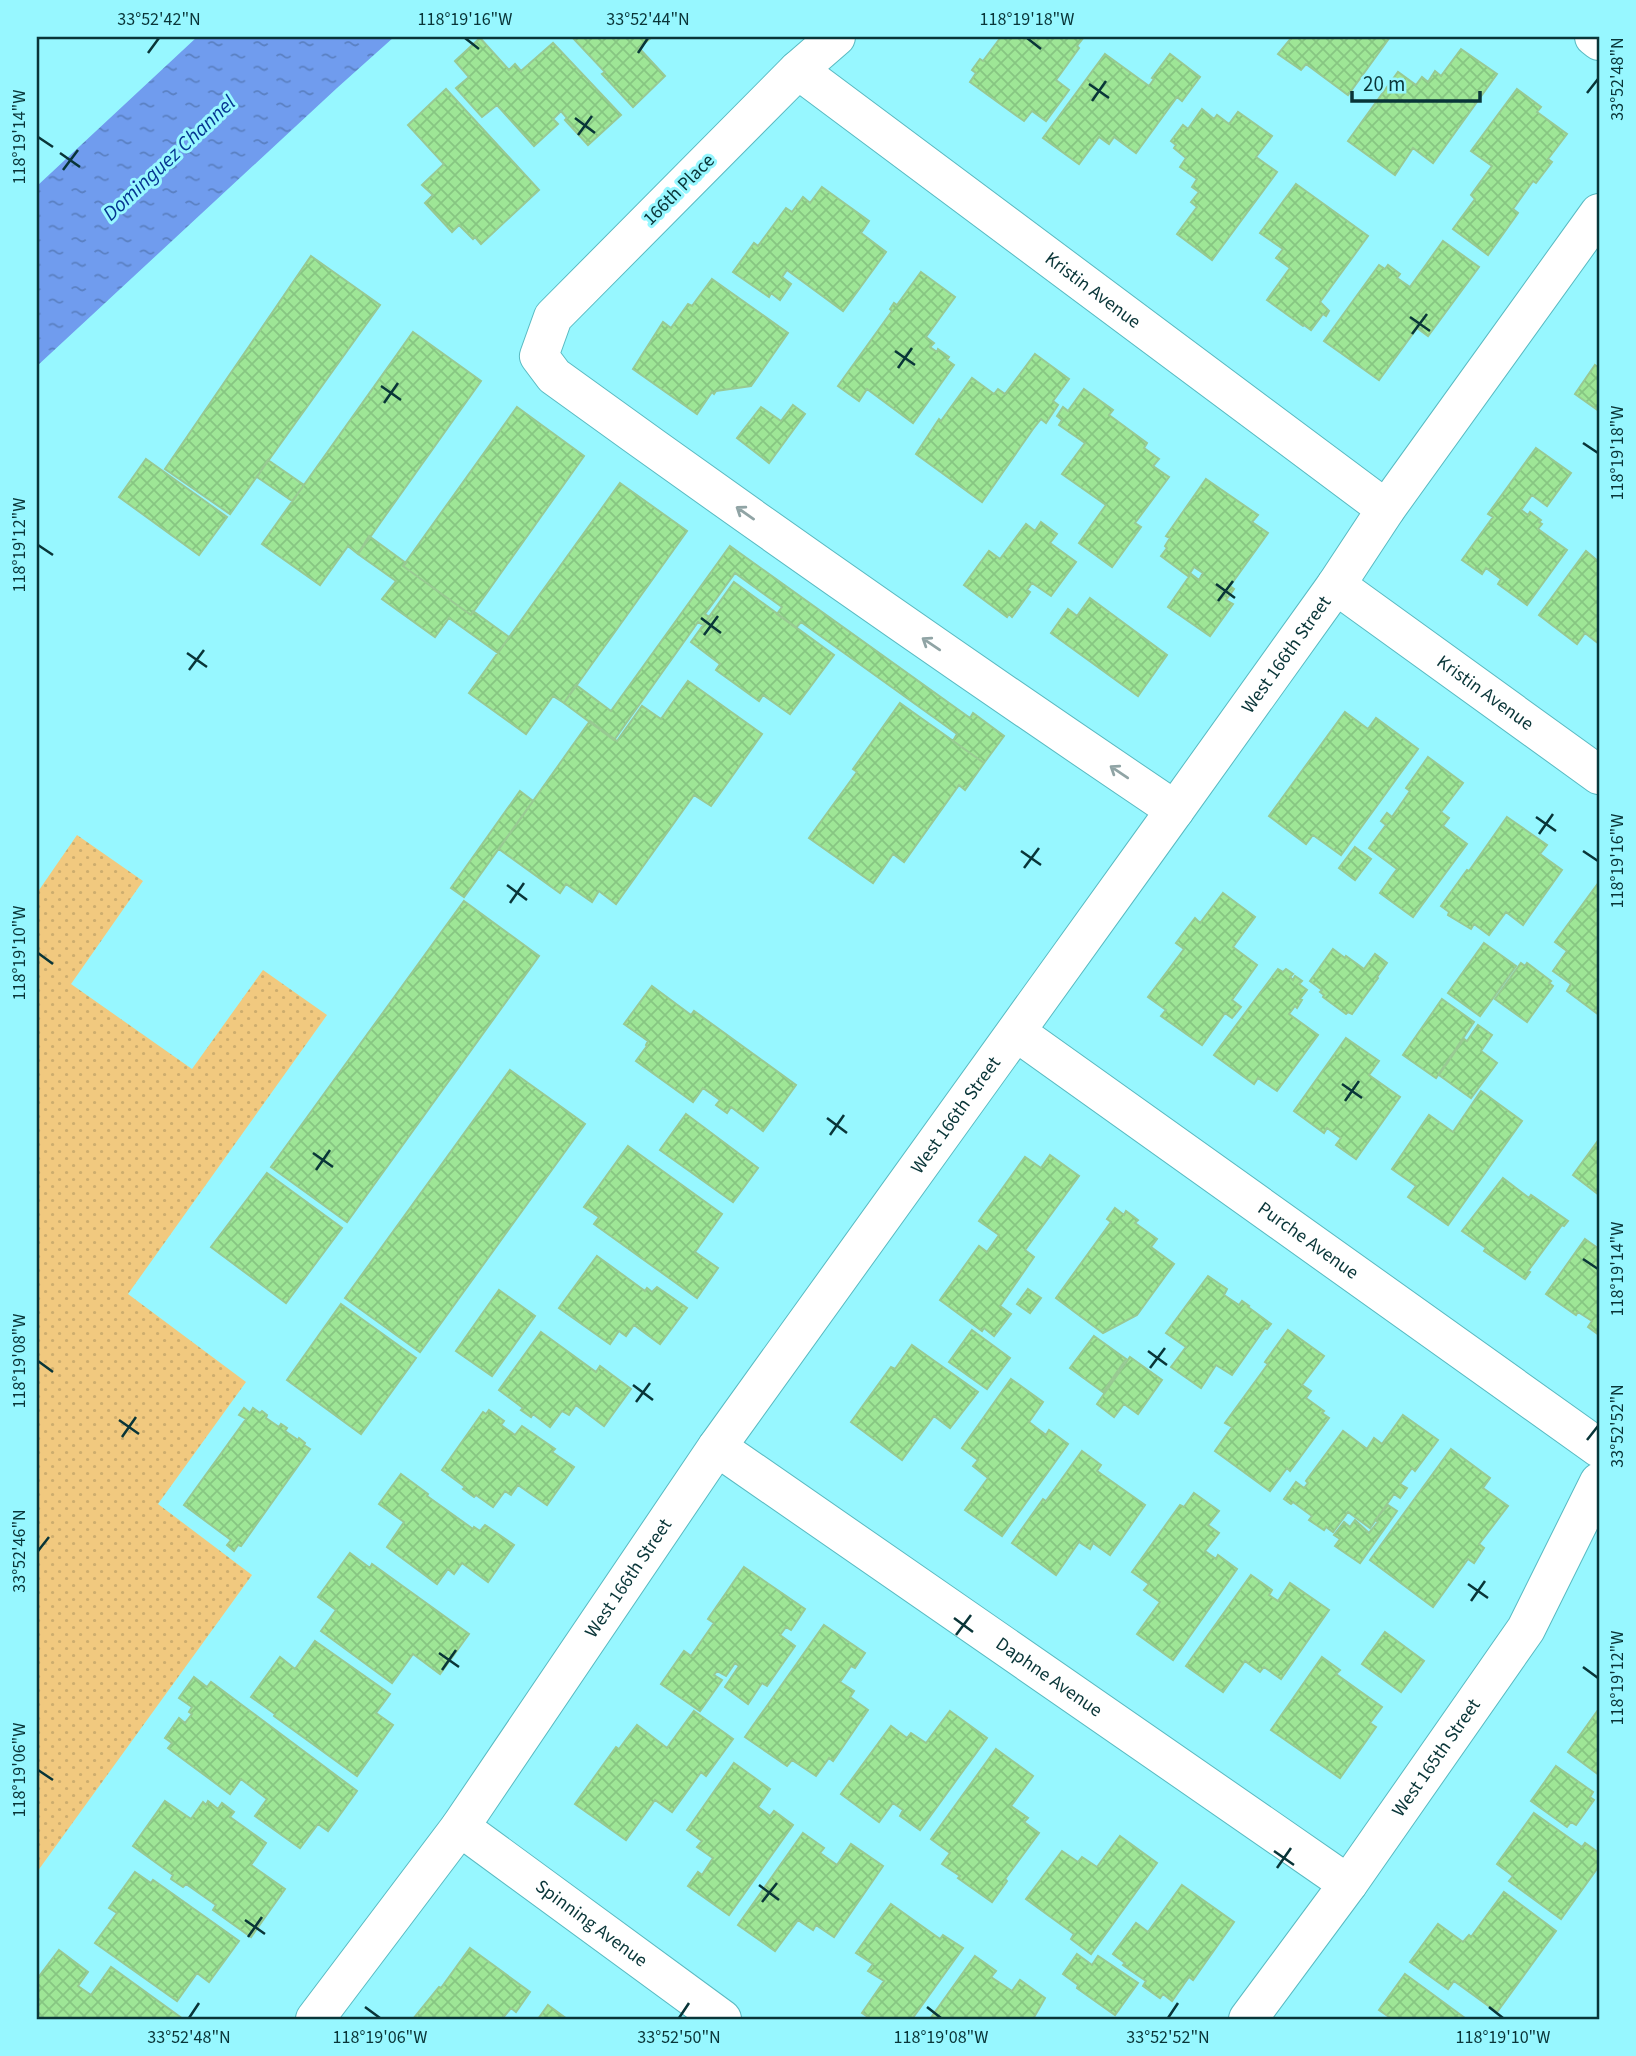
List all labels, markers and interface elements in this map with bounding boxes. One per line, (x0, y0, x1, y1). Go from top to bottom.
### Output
text: 33°52'42"N (117, 7, 201, 32)
text: 118°19'16"W (418, 7, 512, 32)
text: 33°52'44"N (606, 7, 690, 32)
text: 118°19'18"W (980, 7, 1074, 32)
text: 33°52'48"N (1605, 37, 1630, 121)
scale bar (1352, 60, 1480, 104)
text: 20 m (1363, 69, 1405, 99)
water label: Dominguez Channel (96, 88, 243, 228)
text: 118°19'14"W (7, 90, 32, 184)
street label: 166th Place (637, 148, 721, 232)
street label: Kristin Avenue (1039, 245, 1147, 335)
text: 118°19'18"W (1605, 406, 1630, 500)
text: 118°19'12"W (7, 498, 32, 592)
one-way arrow (736, 506, 755, 520)
street label: West 166th Street (1235, 590, 1338, 719)
one-way arrow (922, 636, 941, 651)
street label: Kristin Avenue (1431, 648, 1539, 737)
one-way arrow (1110, 765, 1129, 779)
text: 118°19'16"W (1605, 814, 1630, 908)
text: 118°19'10"W (7, 906, 32, 1000)
street label: West 166th Street (904, 1051, 1007, 1179)
street label: Purche Avenue (1252, 1195, 1364, 1286)
text: 118°19'14"W (1605, 1222, 1630, 1316)
text: 118°19'08"W (7, 1314, 32, 1408)
text: 33°52'52"N (1605, 1384, 1630, 1468)
text: 33°52'46"N (7, 1509, 32, 1593)
street label: West 166th Street (578, 1513, 679, 1643)
street label: Daphne Avenue (990, 1630, 1108, 1724)
text: 118°19'12"W (1605, 1631, 1630, 1725)
street label: West 165th Street (1385, 1693, 1487, 1822)
text: 118°19'06"W (7, 1723, 32, 1817)
street label: Spinning Avenue (530, 1873, 653, 1974)
text: 33°52'48"N (147, 2025, 231, 2050)
text: 118°19'06"W (333, 2025, 427, 2050)
text: 33°52'50"N (637, 2025, 721, 2050)
text: 118°19'08"W (894, 2025, 988, 2050)
text: 33°52'52"N (1126, 2025, 1210, 2050)
text: 118°19'10"W (1456, 2025, 1550, 2050)

